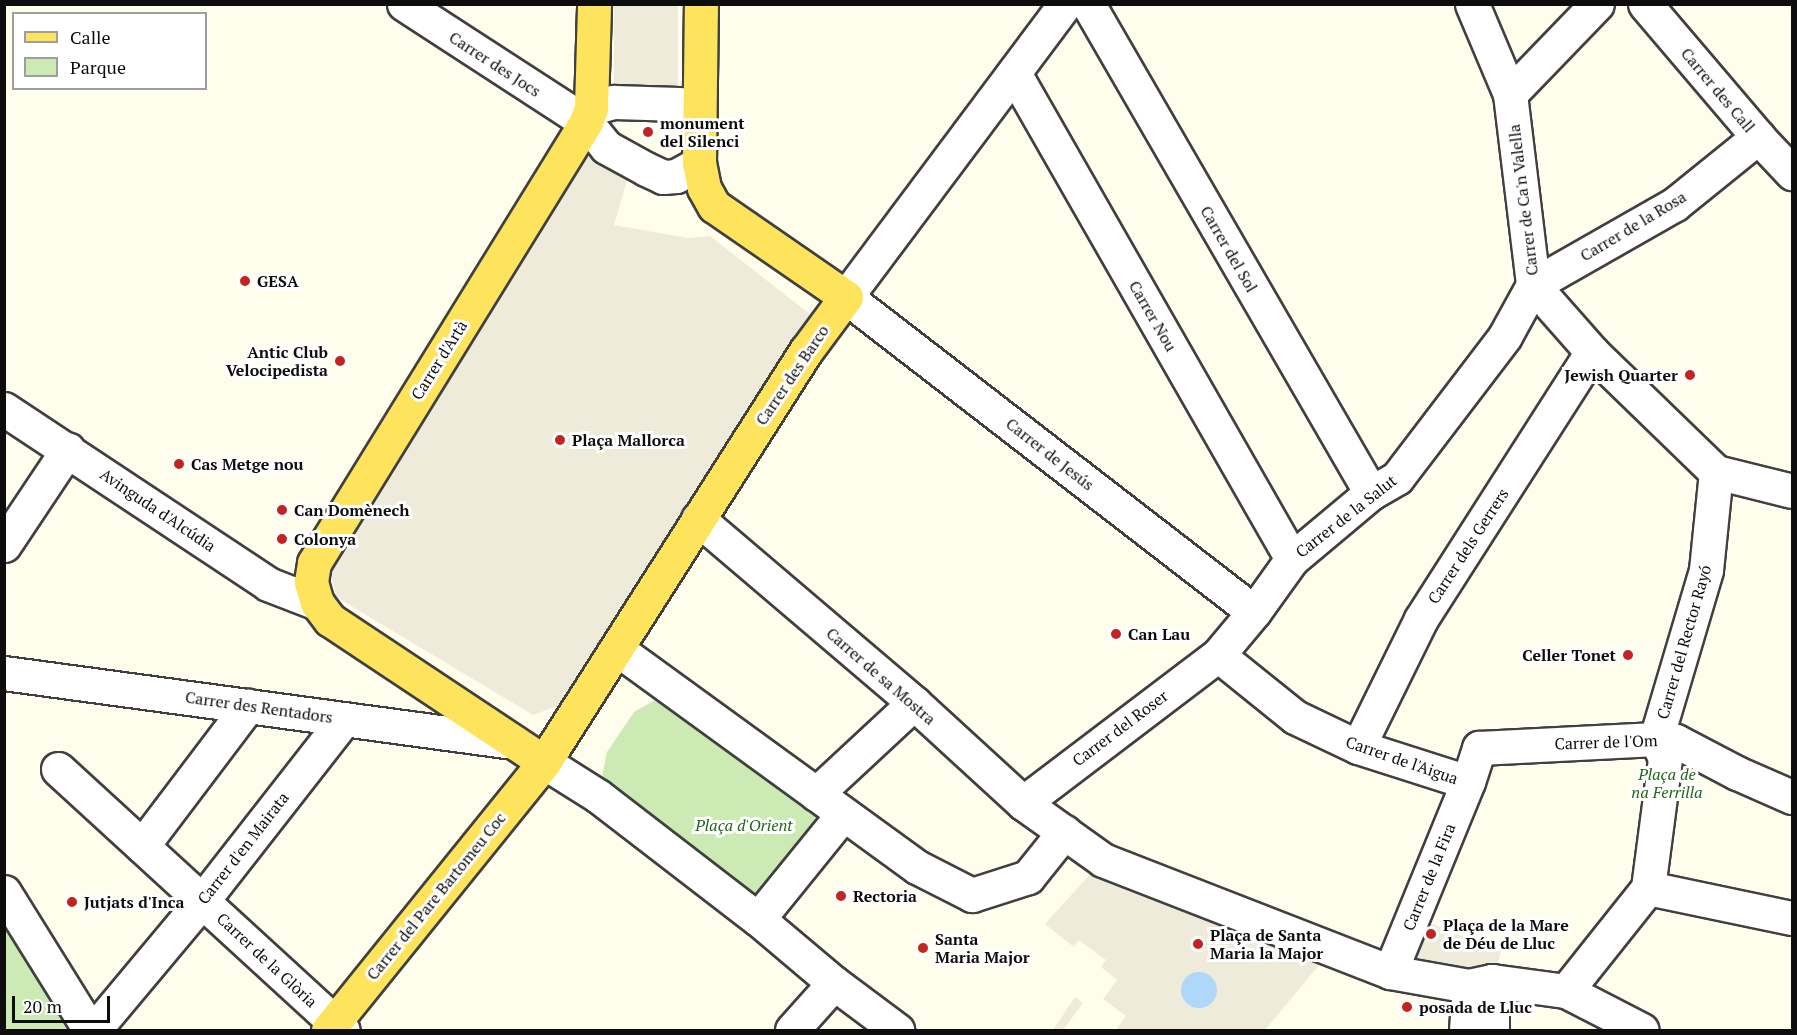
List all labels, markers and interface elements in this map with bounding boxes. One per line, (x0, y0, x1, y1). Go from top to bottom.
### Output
legend (12, 12, 207, 90)
text: Calle (70, 25, 111, 49)
street label: Carrer des Jocs (446, 27, 544, 101)
street label: Carrer des Call (1677, 44, 1759, 136)
text: Parque (70, 55, 126, 79)
place label: monument del Silenci (660, 113, 745, 151)
street label: Carrer de Ca'n Valella (1504, 123, 1542, 277)
marker: monument del Silenci (641, 125, 655, 139)
street label: Carrer de la Rosa (1577, 187, 1689, 265)
street label: Carrer del Sol (1197, 202, 1261, 296)
place label: GESA (257, 271, 299, 291)
marker: GESA (238, 274, 252, 288)
street label: Carrer Nou (1125, 277, 1181, 355)
street label: Carrer d'Artà (407, 317, 471, 403)
street label: Carrer des Barco (751, 321, 833, 429)
place label: Antic Club Velocipedista (226, 342, 328, 380)
marker: Antic Club Velocipedista (333, 354, 347, 368)
place label: Jewish Quarter (1564, 365, 1678, 385)
marker: Jewish Quarter (1683, 368, 1697, 382)
street label: Carrer de Jesús (1002, 414, 1098, 494)
place label: Plaça Mallorca (572, 430, 685, 450)
marker: Plaça Mallorca (553, 433, 567, 447)
place label: Cas Metge nou (191, 454, 303, 474)
marker: Cas Metge nou (172, 457, 186, 471)
street label: Avinguda d'Alcúdia (97, 464, 219, 556)
street label: Carrer de la Salut (1292, 471, 1400, 561)
street label: Carrer dels Gerrers (1424, 485, 1512, 607)
place label: Can Domènech (294, 500, 410, 520)
marker: Can Domènech (275, 503, 289, 517)
place label: Colonya (294, 529, 356, 549)
marker: Colonya (275, 532, 289, 546)
street label: Carrer del Rector Rayó (1653, 563, 1715, 721)
street label: Carrer de sa Mostra (823, 623, 939, 729)
place label: Can Lau (1128, 624, 1190, 644)
marker: Can Lau (1109, 627, 1123, 641)
place label: Celler Tonet (1522, 645, 1616, 665)
marker: Celler Tonet (1621, 648, 1635, 662)
street label: Carrer del Roser (1069, 686, 1171, 770)
street label: Carrer des Rentadors (184, 687, 334, 727)
street label: Carrer de l'Om (1554, 731, 1658, 753)
street label: Carrer de l'Aigua (1343, 732, 1461, 788)
park label: Plaça de na Ferrilla (1631, 764, 1703, 802)
street label: Carrer d'en Mairata (193, 788, 293, 908)
street label: Carrer del Pare Bartomeu Coc (362, 808, 510, 984)
park label: Plaça d'Orient (695, 815, 793, 835)
street label: Carrer de la Fira (1399, 821, 1459, 933)
place label: Rectoria (853, 886, 917, 906)
marker: Rectoria (834, 889, 848, 903)
place label: Jutjats d'Inca (84, 892, 184, 912)
marker: Jutjats d'Inca (65, 895, 79, 909)
street label: Carrer de la Glòria (213, 909, 321, 1011)
place label: Plaça de la Mare de Déu de Lluc (1443, 915, 1569, 953)
place label: Plaça de Santa Maria la Major (1210, 925, 1323, 963)
marker: Plaça de la Mare de Déu de Lluc (1424, 927, 1438, 941)
place label: Santa Maria Major (935, 929, 1030, 967)
marker: Plaça de Santa Maria la Major (1191, 937, 1205, 951)
marker: Santa Maria Major (916, 941, 930, 955)
scale bar (15, 984, 112, 1022)
text: 20 m (23, 994, 62, 1018)
place label: posada de Lluc (1419, 997, 1532, 1017)
marker: posada de Lluc (1400, 1000, 1414, 1014)

